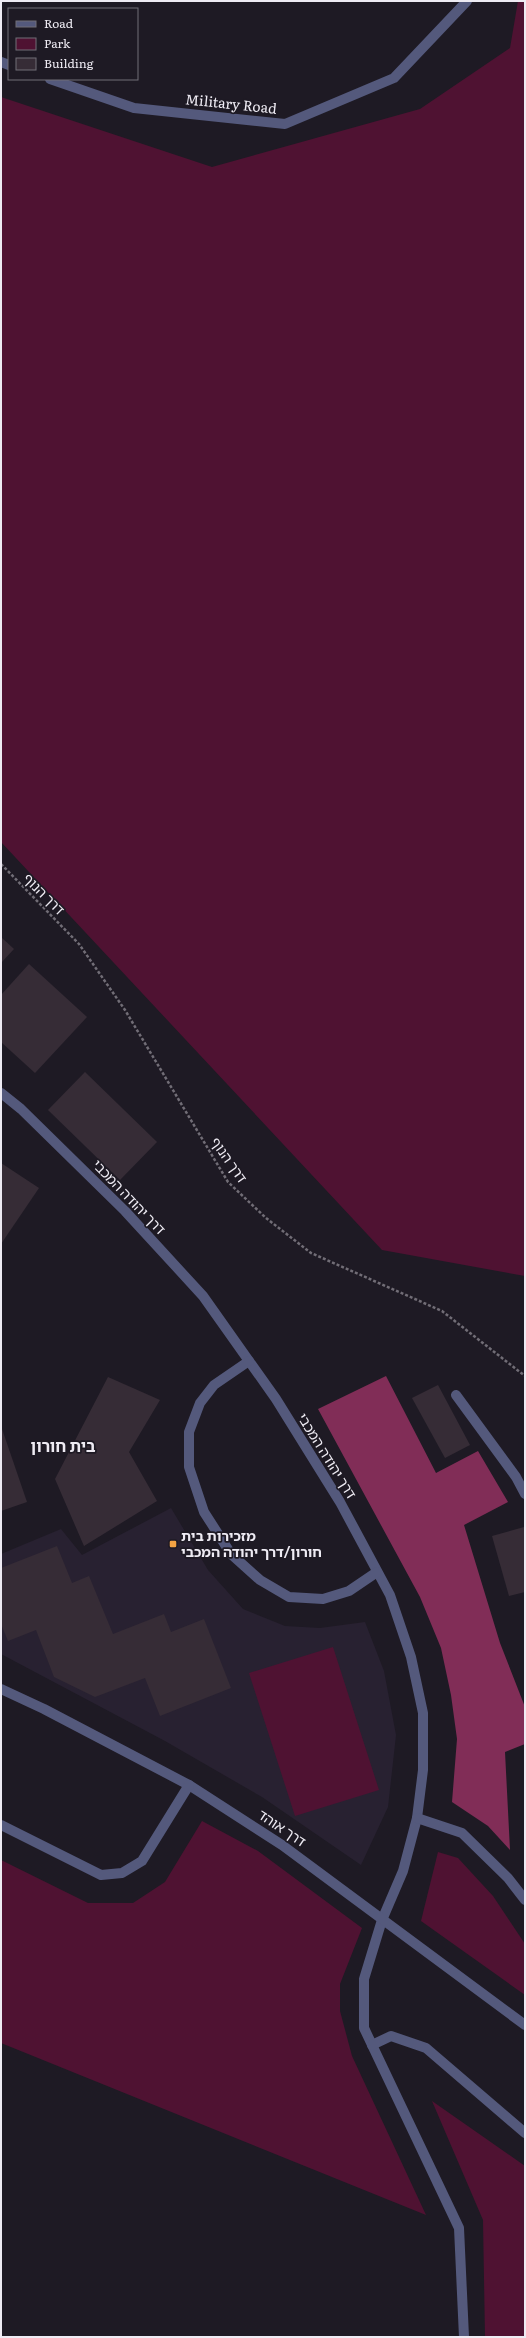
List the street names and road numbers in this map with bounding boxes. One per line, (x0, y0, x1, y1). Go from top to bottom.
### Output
street label: Military Road (184, 88, 278, 118)
street label: דרך הנוף (19, 868, 70, 919)
street label: דרך הנוף (207, 1133, 253, 1187)
street label: דרך יהודה המכבי (89, 1154, 171, 1239)
street label: דרך יהודה המכבי (294, 1409, 362, 1502)
street label: דרך אוהד (255, 1804, 311, 1851)

